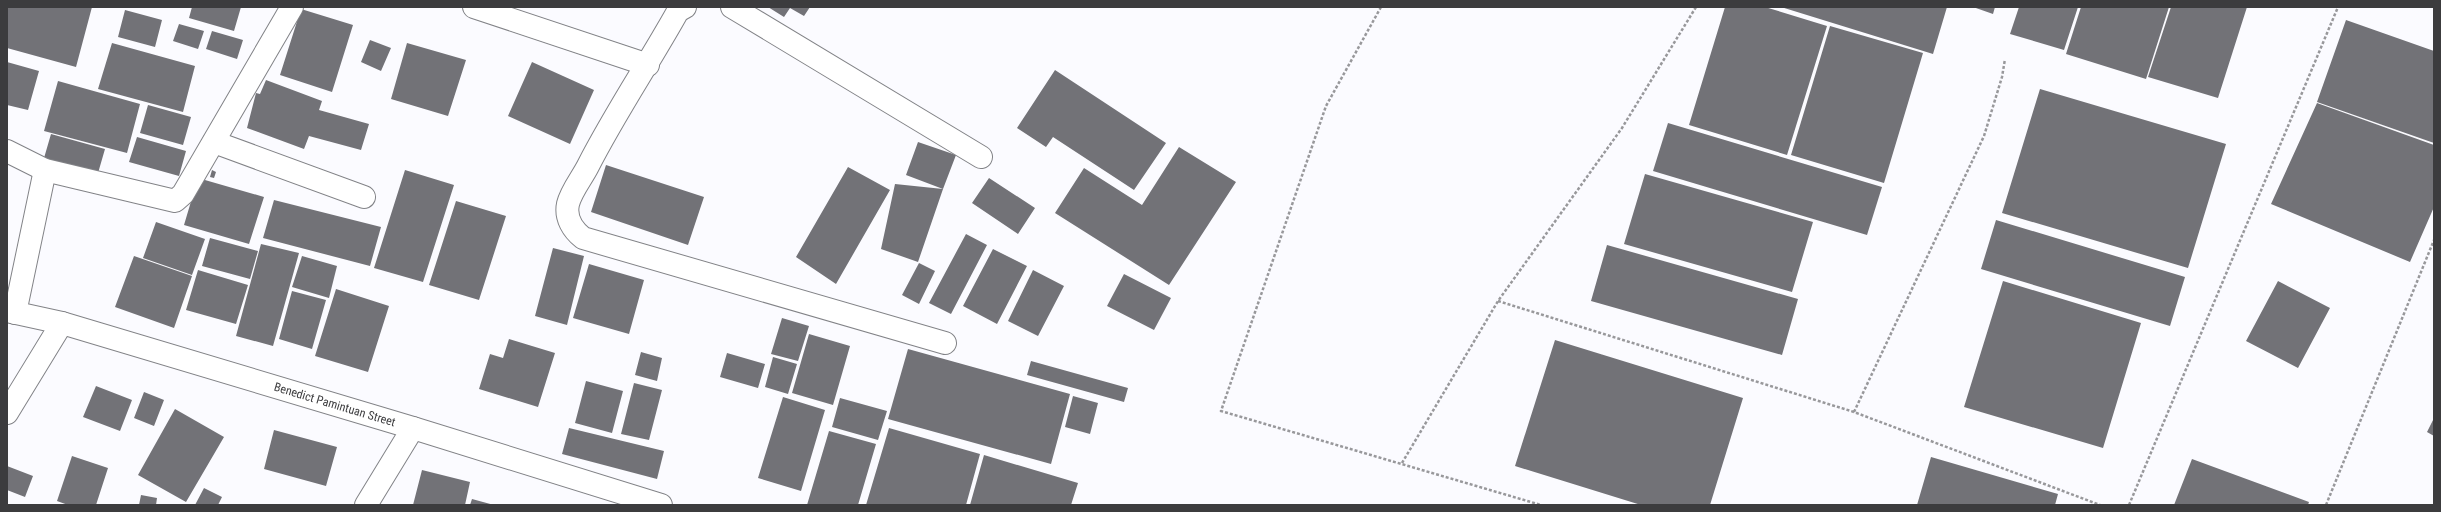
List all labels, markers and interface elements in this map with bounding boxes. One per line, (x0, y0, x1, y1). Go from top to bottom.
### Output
street label: Benedict Pamintuan Street (272, 380, 398, 429)

